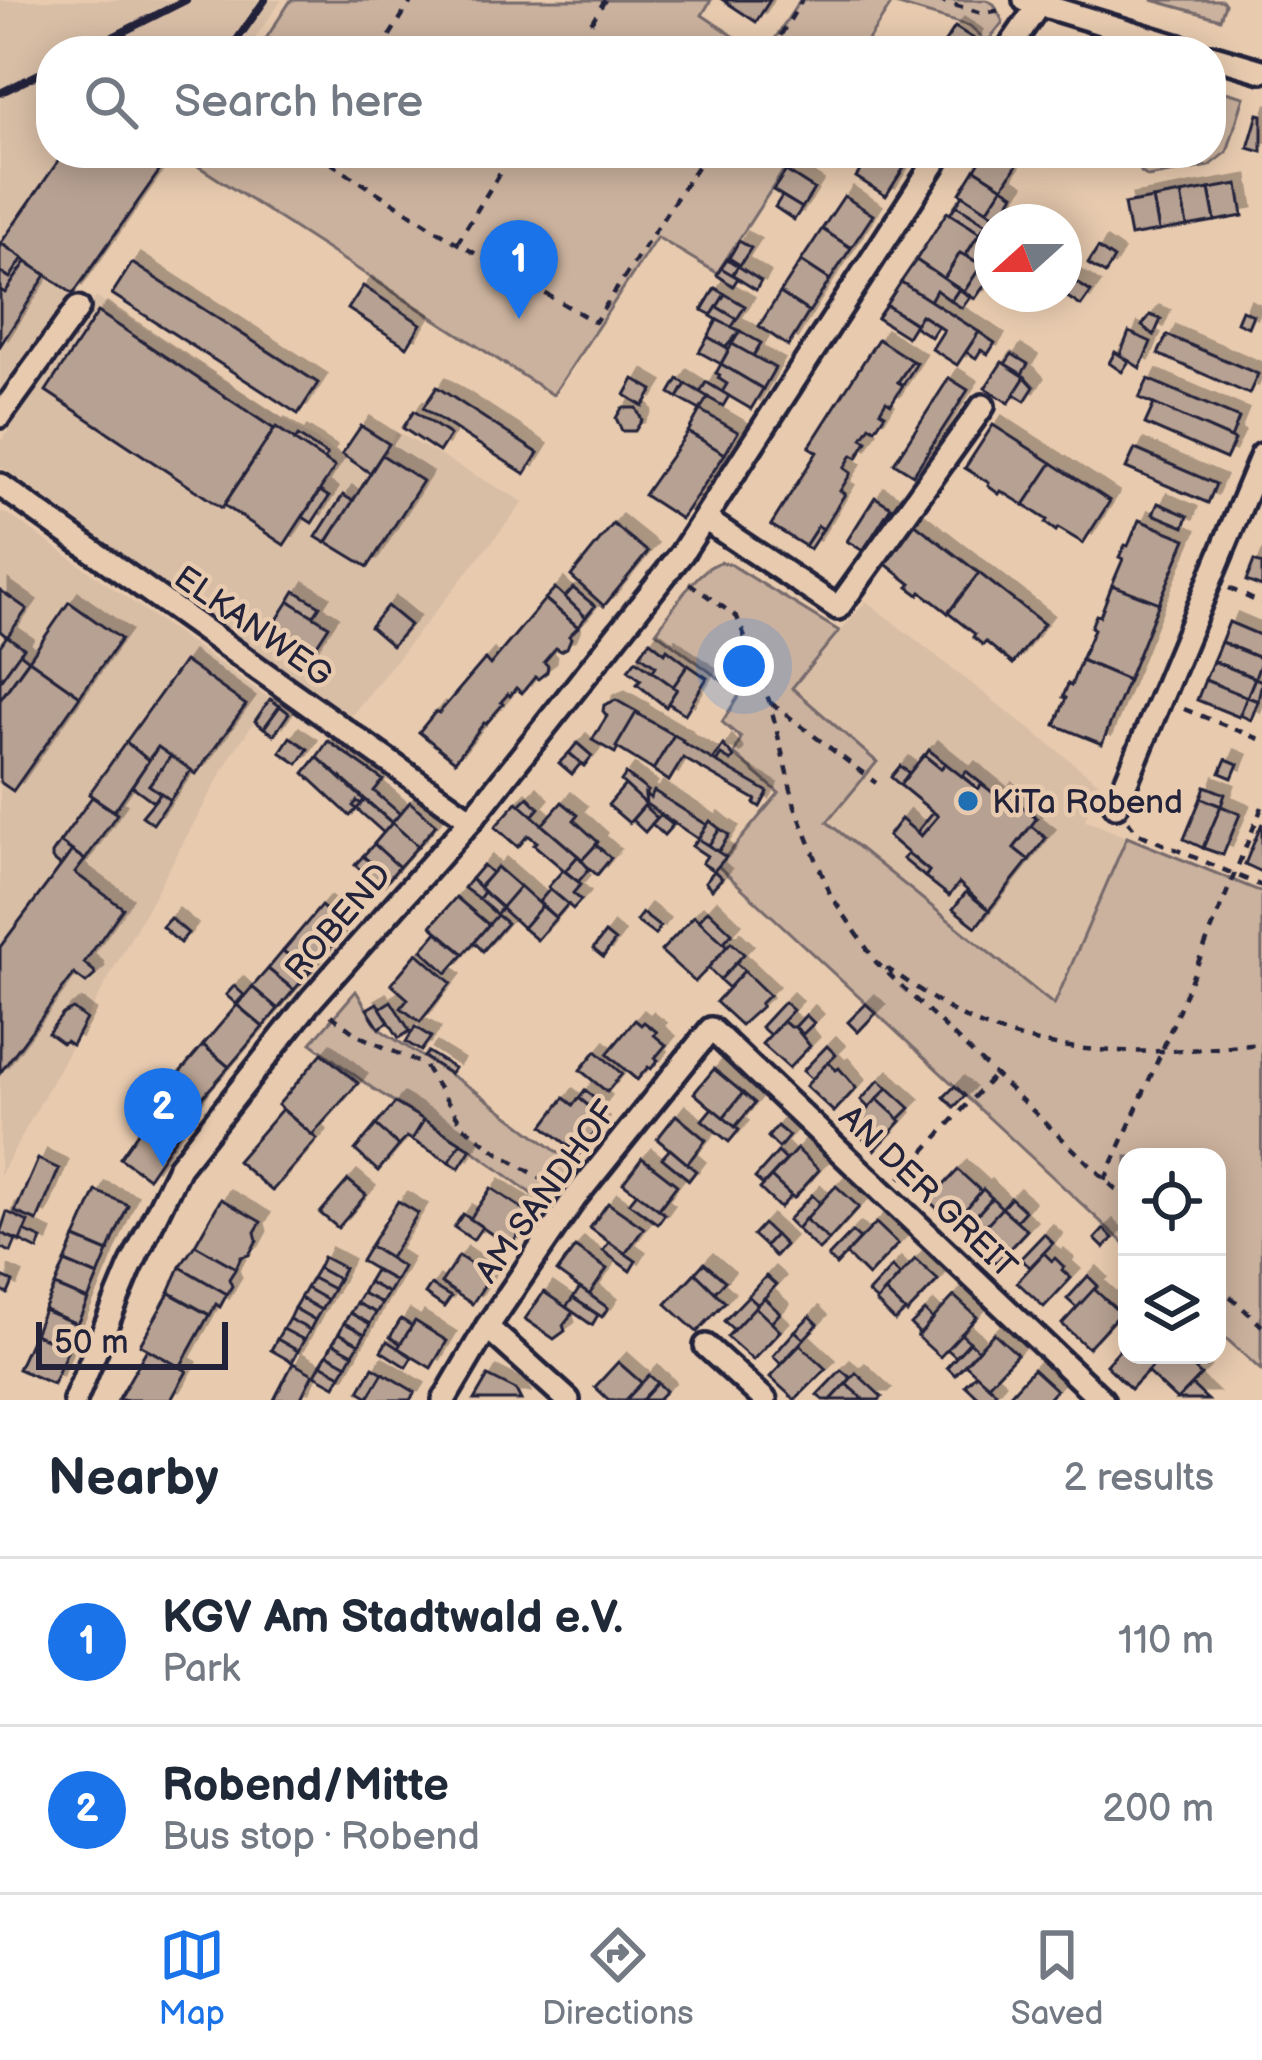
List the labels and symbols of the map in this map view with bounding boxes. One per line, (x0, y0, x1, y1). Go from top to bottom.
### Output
north arrow (974, 204, 1082, 312)
pin: 1 (480, 220, 558, 319)
street label: ELKANWEG (166, 558, 339, 696)
your location (714, 636, 774, 696)
place label: KiTa Robend (992, 783, 1183, 823)
marker: KiTa Robend (955, 788, 981, 814)
street label: ROBEND (277, 856, 400, 989)
pin: 2 (124, 1068, 202, 1167)
street label: AM SANDHOF (467, 1093, 626, 1291)
street label: AN DER GREIT (830, 1097, 1025, 1288)
scale bar (36, 1316, 228, 1369)

